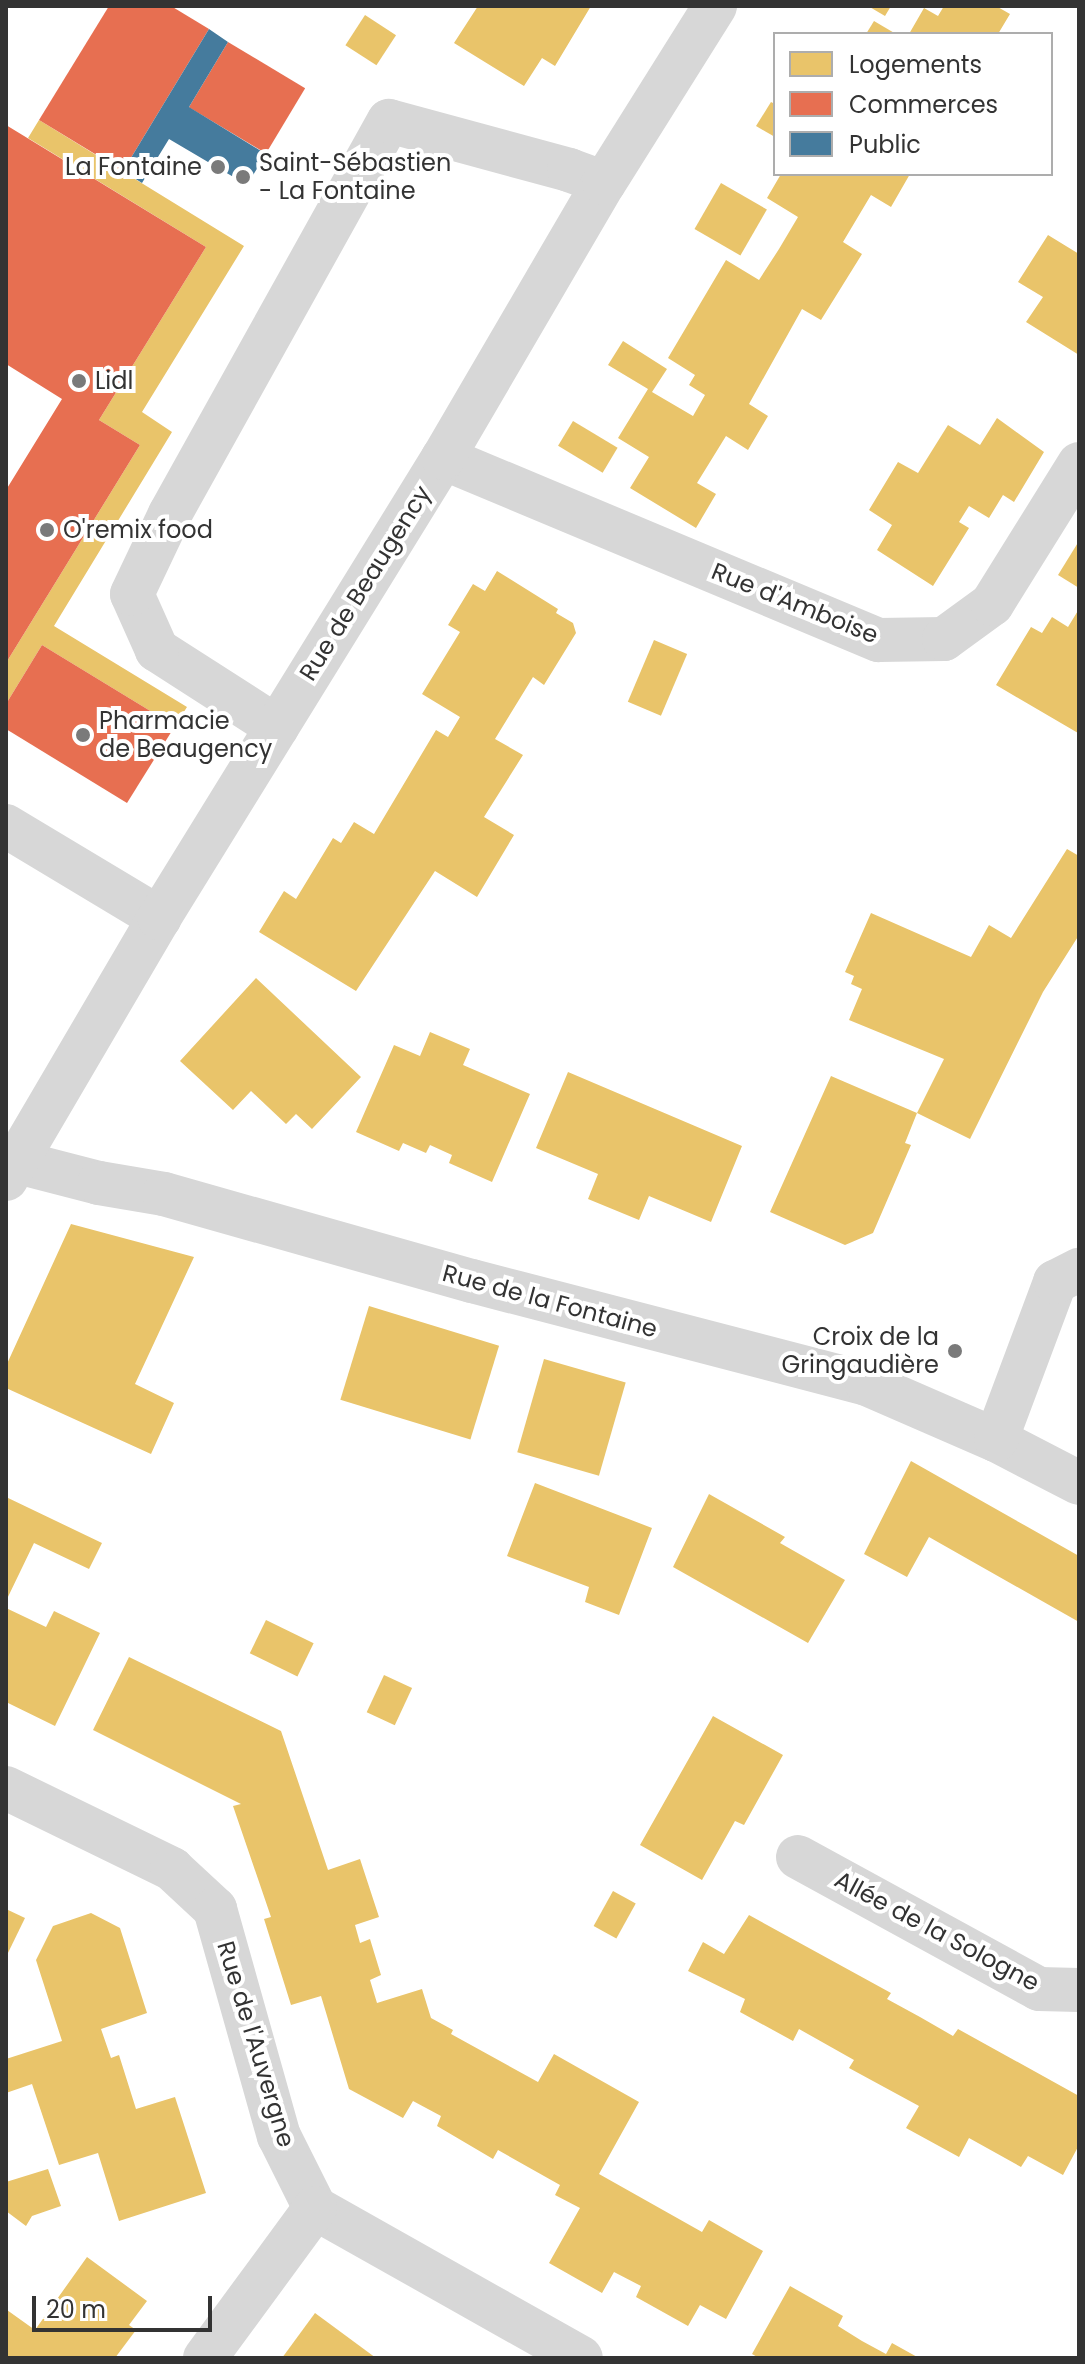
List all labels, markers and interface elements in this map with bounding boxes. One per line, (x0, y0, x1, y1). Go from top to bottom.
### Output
legend (773, 32, 1053, 176)
text: Logements (849, 48, 982, 81)
text: Commerces (849, 88, 998, 121)
text: Public (849, 128, 921, 161)
place label: Saint-Sébastien - La Fontaine (259, 149, 451, 205)
place label: La Fontaine (65, 153, 202, 181)
marker: La Fontaine (209, 158, 227, 176)
marker: Saint-Sébastien - La Fontaine (234, 168, 252, 186)
place label: Lidl (95, 367, 133, 395)
marker: Lidl (70, 372, 88, 390)
street label: Rue de Beaugency (293, 480, 437, 686)
place label: O'remix food (63, 516, 213, 544)
marker: O'remix food (38, 521, 56, 539)
street label: Rue d'Amboise (708, 556, 882, 650)
place label: Pharmacie de Beaugency (99, 707, 272, 763)
marker: Pharmacie de Beaugency (74, 726, 92, 744)
street label: Rue de la Fontaine (439, 1258, 661, 1344)
place label: Croix de la Gringaudière (781, 1323, 939, 1379)
marker: Croix de la Gringaudière (946, 1342, 964, 1360)
street label: Allée de la Sologne (830, 1865, 1044, 1997)
street label: Rue de l'Auvergne (211, 1938, 301, 2150)
scale bar (36, 2280, 216, 2330)
text: 20 m (46, 2293, 106, 2326)

